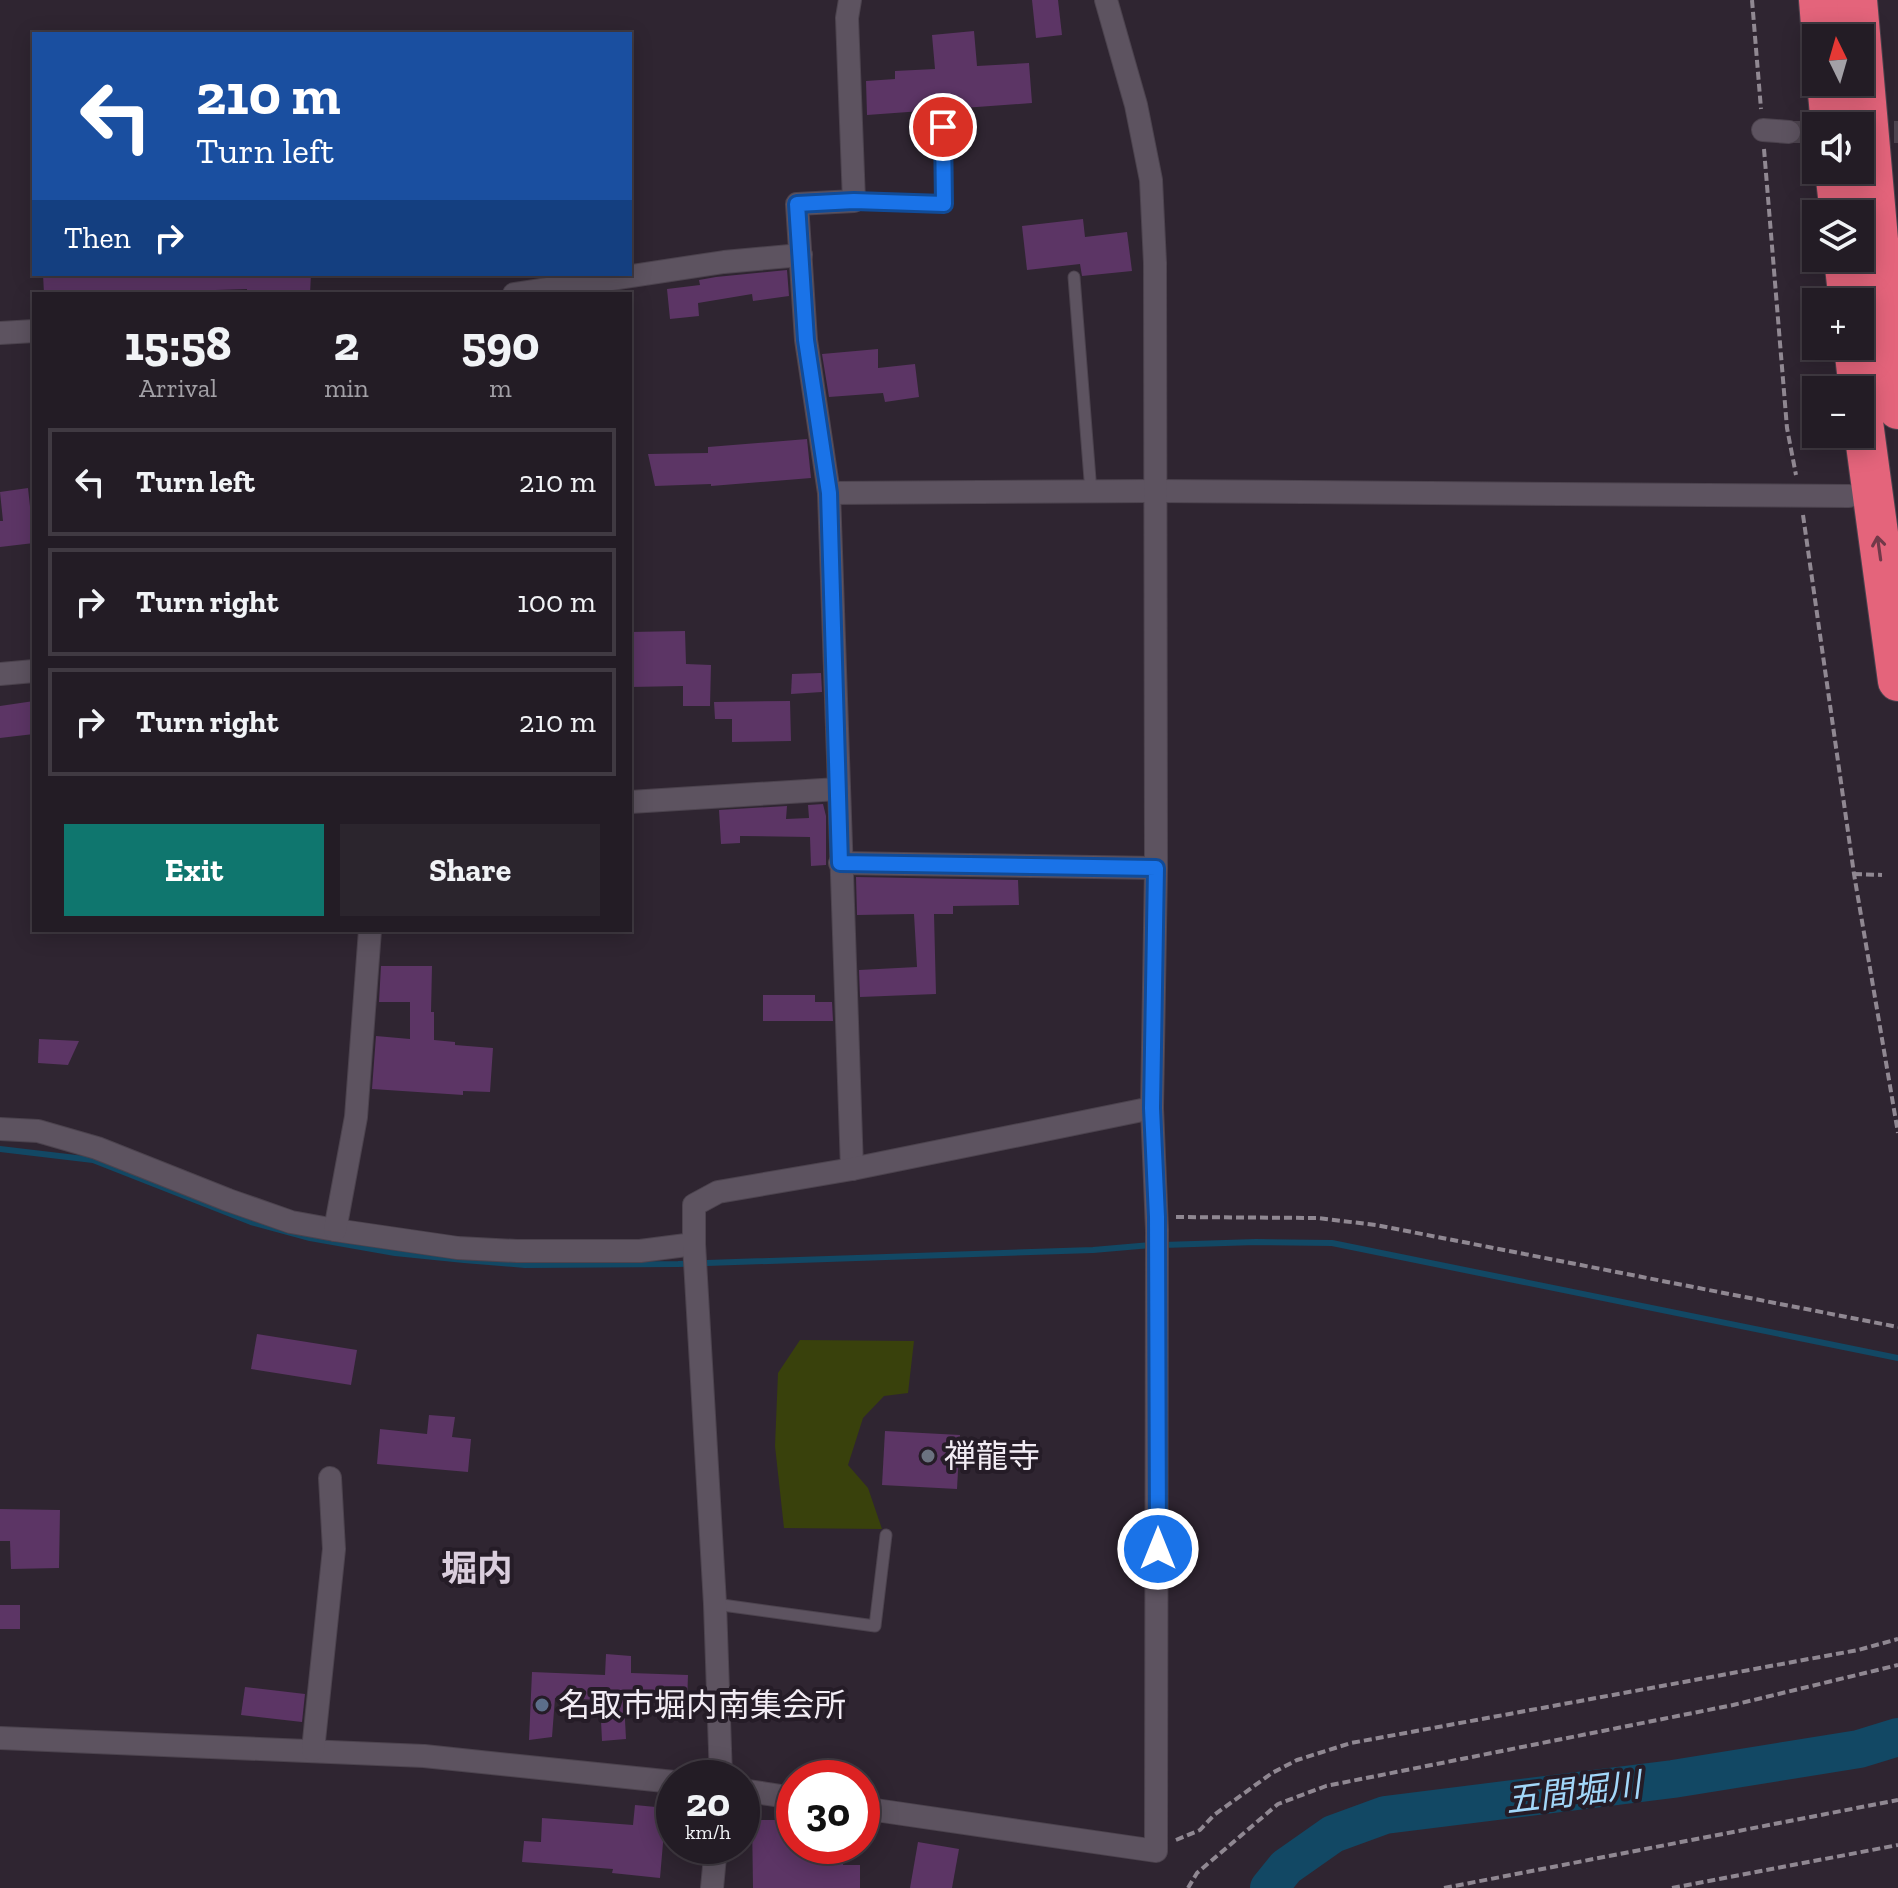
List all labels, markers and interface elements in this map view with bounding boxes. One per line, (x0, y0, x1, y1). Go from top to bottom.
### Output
north arrow (1802, 24, 1874, 96)
map controls (1802, 24, 1874, 448)
text: 210 m (196, 61, 340, 128)
icon: left (64, 64, 168, 168)
pin (909, 93, 977, 161)
icon: arrive (921, 105, 965, 149)
button: sound (1802, 112, 1874, 184)
text: Turn left (196, 129, 334, 172)
button: layers (1802, 200, 1874, 272)
icon: right (147, 216, 191, 260)
text: Then (64, 220, 131, 256)
button: + (1802, 288, 1874, 360)
text: 15:58 (124, 315, 232, 372)
text: 2 (334, 315, 359, 372)
text: 590 (461, 315, 540, 372)
text: Arrival (139, 372, 217, 404)
text: min (324, 372, 369, 404)
text: m (489, 372, 512, 404)
button: − (1802, 376, 1874, 448)
icon: left (68, 460, 112, 504)
text: Turn left (136, 464, 255, 500)
text: 210 m (519, 464, 596, 500)
one-way arrow (1871, 536, 1886, 561)
icon: right (68, 580, 112, 624)
text: Turn right (136, 584, 278, 620)
text: 100 m (517, 584, 596, 620)
icon: right (68, 700, 112, 744)
text: Turn right (136, 704, 278, 740)
text: 210 m (519, 704, 596, 740)
button: Exit (64, 824, 324, 916)
button: Share (340, 824, 600, 916)
place label: 禅龍寺 (944, 1437, 1040, 1475)
marker: 禅龍寺 (919, 1447, 937, 1465)
position arrow (1116, 1507, 1200, 1591)
district label: 堀内 (441, 1547, 513, 1590)
place label: 名取市堀内南集会所 (558, 1686, 846, 1724)
marker: 名取市堀内南集会所 (533, 1696, 551, 1714)
speed limit sign: 30 (776, 1760, 880, 1864)
water label: 五間堀川 (1503, 1763, 1646, 1821)
text: 20 (686, 1778, 730, 1826)
text: km/h (685, 1820, 731, 1844)

